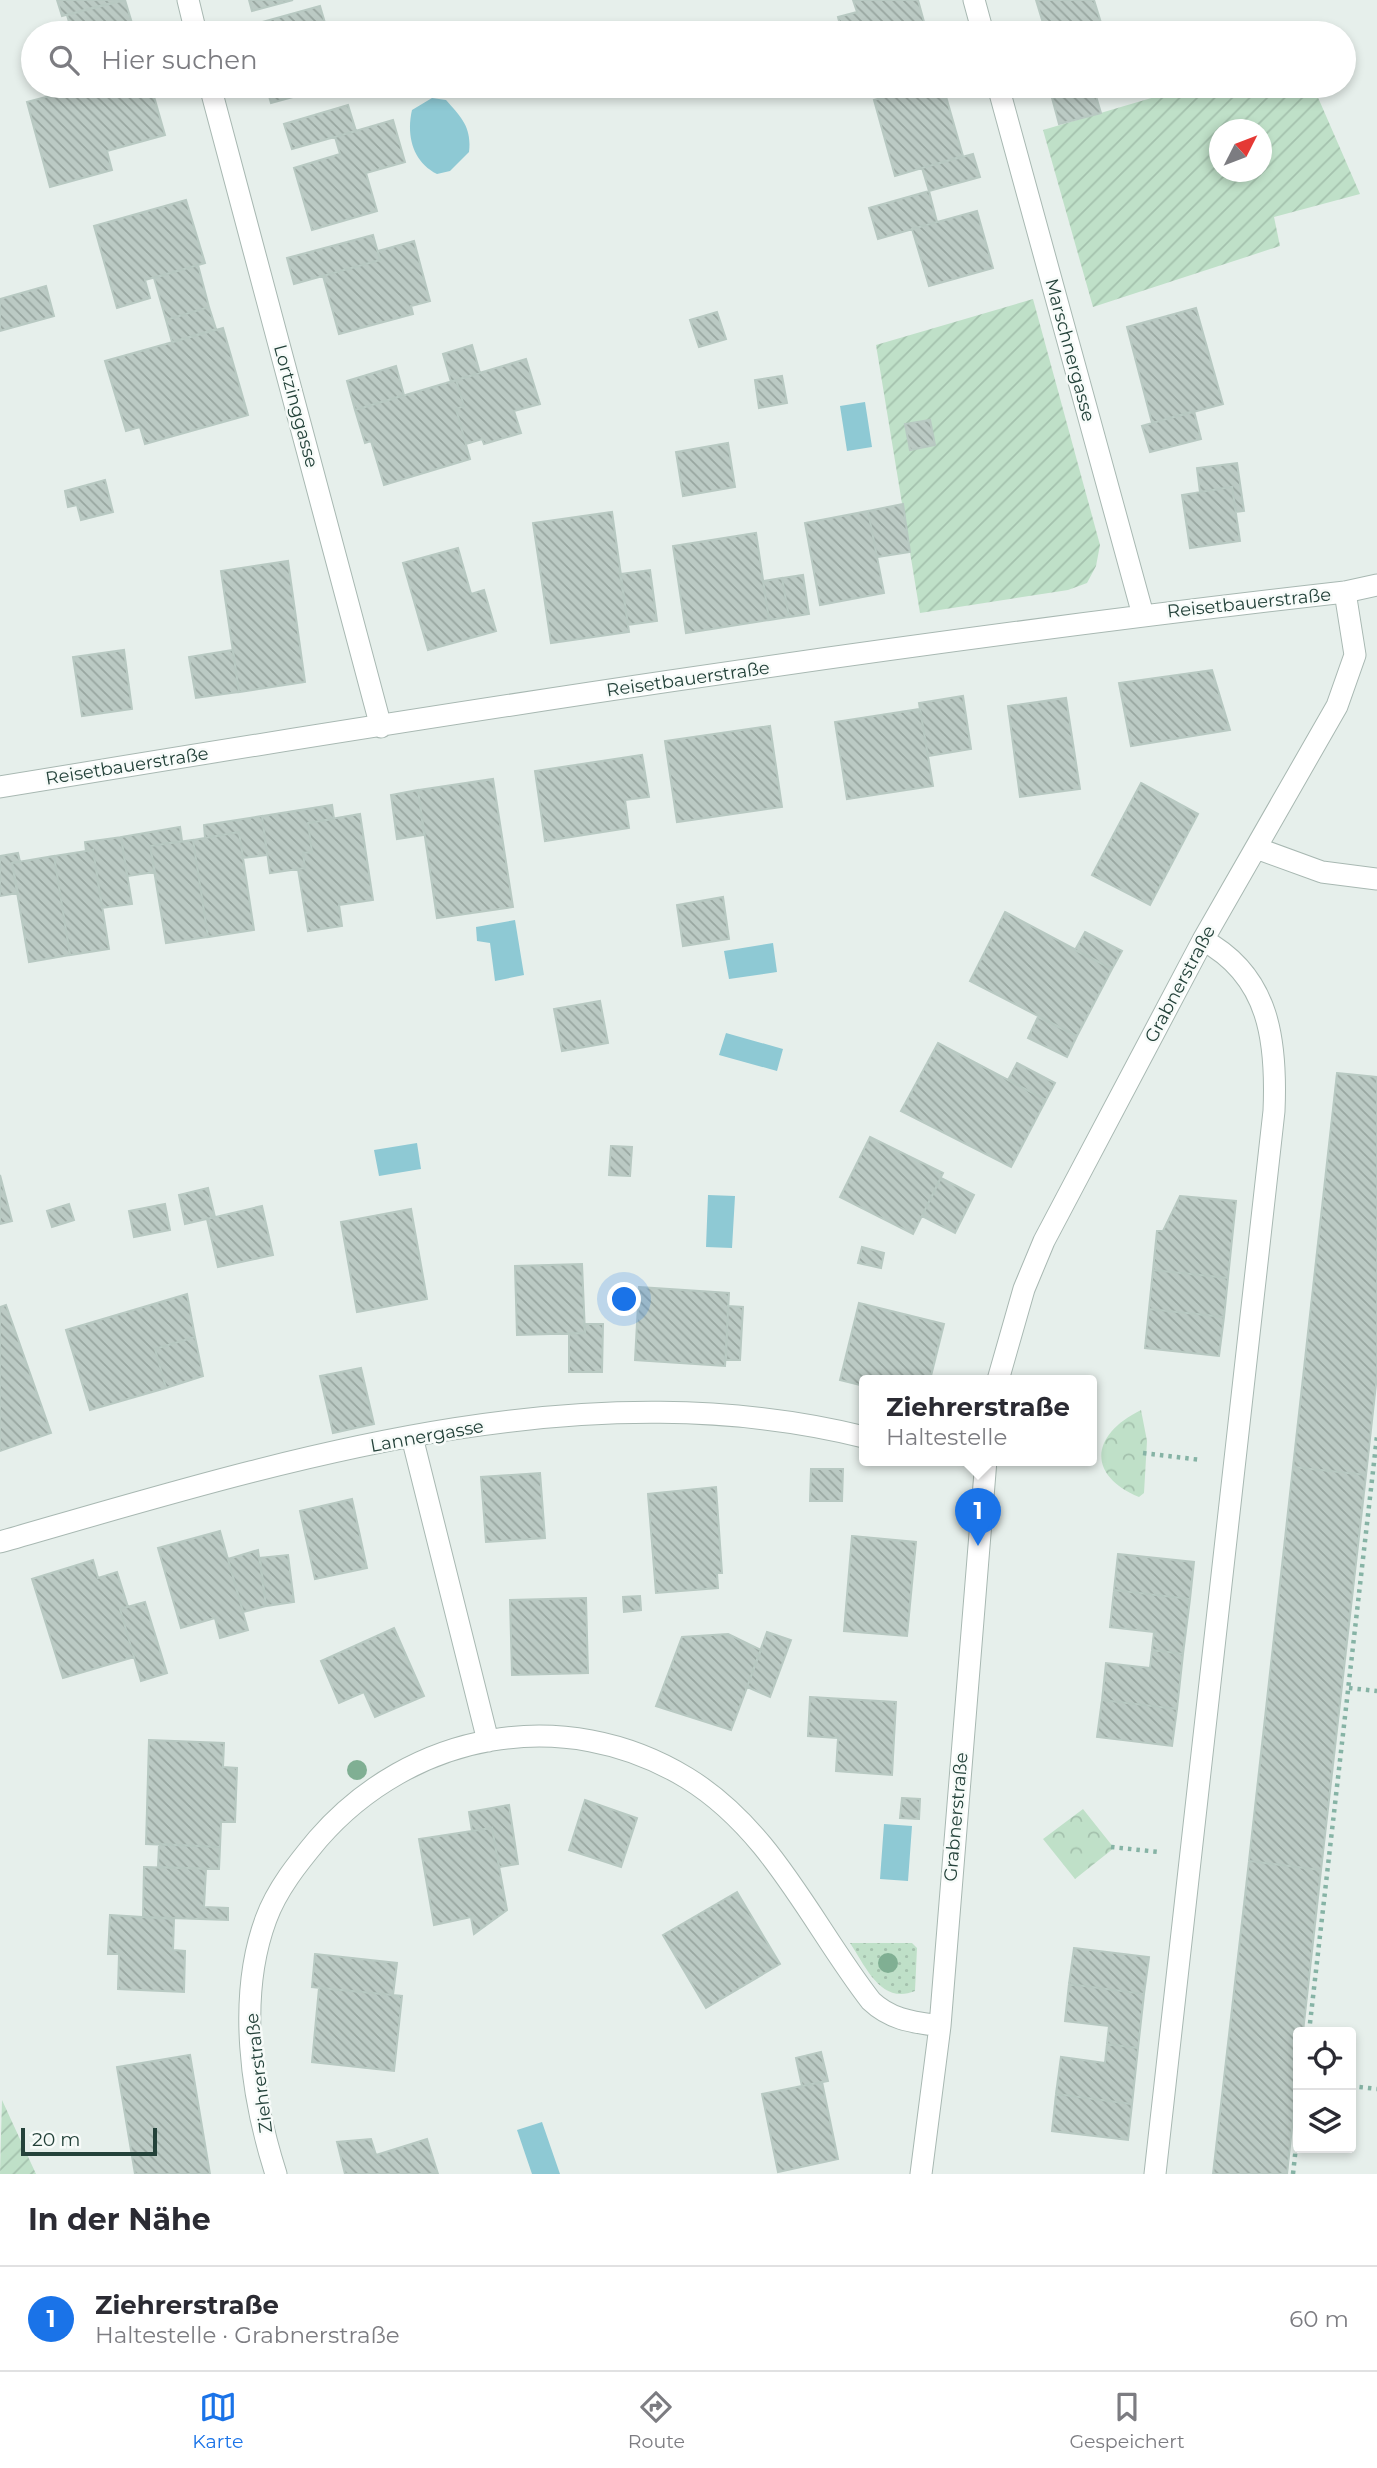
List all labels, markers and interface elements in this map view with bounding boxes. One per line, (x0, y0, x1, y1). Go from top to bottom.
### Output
search box (21, 21, 1356, 98)
icon: search (45, 41, 83, 79)
text: Hier suchen (101, 44, 258, 76)
north arrow (1209, 119, 1272, 182)
street label: Marschnergasse (1040, 276, 1100, 424)
street label: Lortzinggasse (269, 342, 323, 470)
street label: Reisetbauerstraße (1166, 583, 1332, 623)
street label: Reisetbauerstraße (605, 657, 771, 701)
street label: Reisetbauerstraße (44, 742, 210, 790)
street label: Grabnerstraße (1140, 922, 1220, 1046)
your location (607, 1282, 641, 1316)
popup (859, 1375, 1097, 1466)
text: Ziehrerstraße (886, 1391, 1070, 1423)
street label: Lannergasse (369, 1415, 486, 1457)
text: Haltestelle (886, 1423, 1007, 1451)
pin: 1 (955, 1488, 1001, 1546)
street label: Grabnerstraße (939, 1751, 973, 1882)
street label: Ziehrerstraße (241, 2012, 277, 2134)
map controls (1293, 2027, 1356, 2153)
button: locate (1293, 2027, 1356, 2090)
button: layers (1293, 2090, 1356, 2153)
scale bar (21, 2125, 158, 2157)
text: 20 m (32, 2128, 80, 2151)
text: In der Nähe (28, 2201, 211, 2238)
text: Ziehrerstraße (95, 2289, 279, 2321)
text: 1 (46, 2305, 56, 2333)
text: 60 m (1289, 2305, 1349, 2333)
text: Haltestelle · Grabnerstraße (95, 2321, 400, 2349)
tab: Karte (192, 2388, 243, 2453)
tab: Route (628, 2388, 685, 2453)
tab: Gespeichert (1069, 2388, 1185, 2453)

